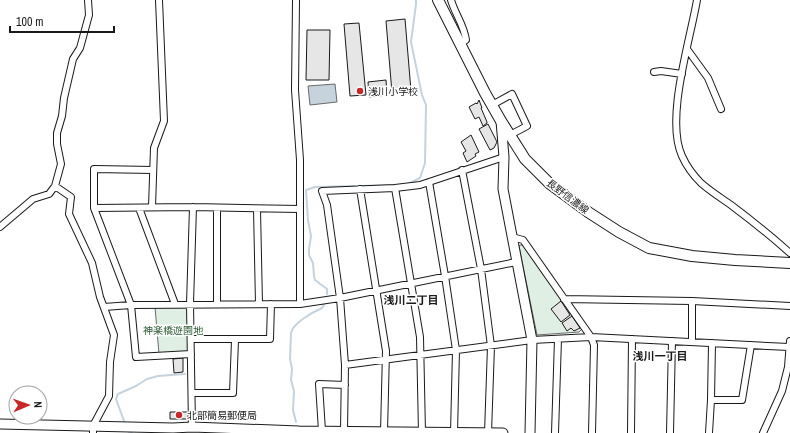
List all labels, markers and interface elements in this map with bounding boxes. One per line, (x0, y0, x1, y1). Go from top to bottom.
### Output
scale bar (10, 8, 114, 34)
text: 100 m (16, 14, 43, 30)
place label: 浅川小学校 (368, 85, 418, 98)
marker: 浅川小学校 (355, 86, 365, 96)
street label: 長野信濃線 (544, 176, 592, 217)
district label: 浅川二丁目 (384, 293, 439, 307)
park label: 神楽橋遊園地 (143, 324, 204, 337)
district label: 浅川一丁目 (633, 349, 688, 363)
north arrow (8, 385, 48, 425)
text: N (31, 401, 45, 408)
place label: 北部簡易郵便局 (187, 409, 257, 422)
marker: 北部簡易郵便局 (174, 410, 184, 420)

